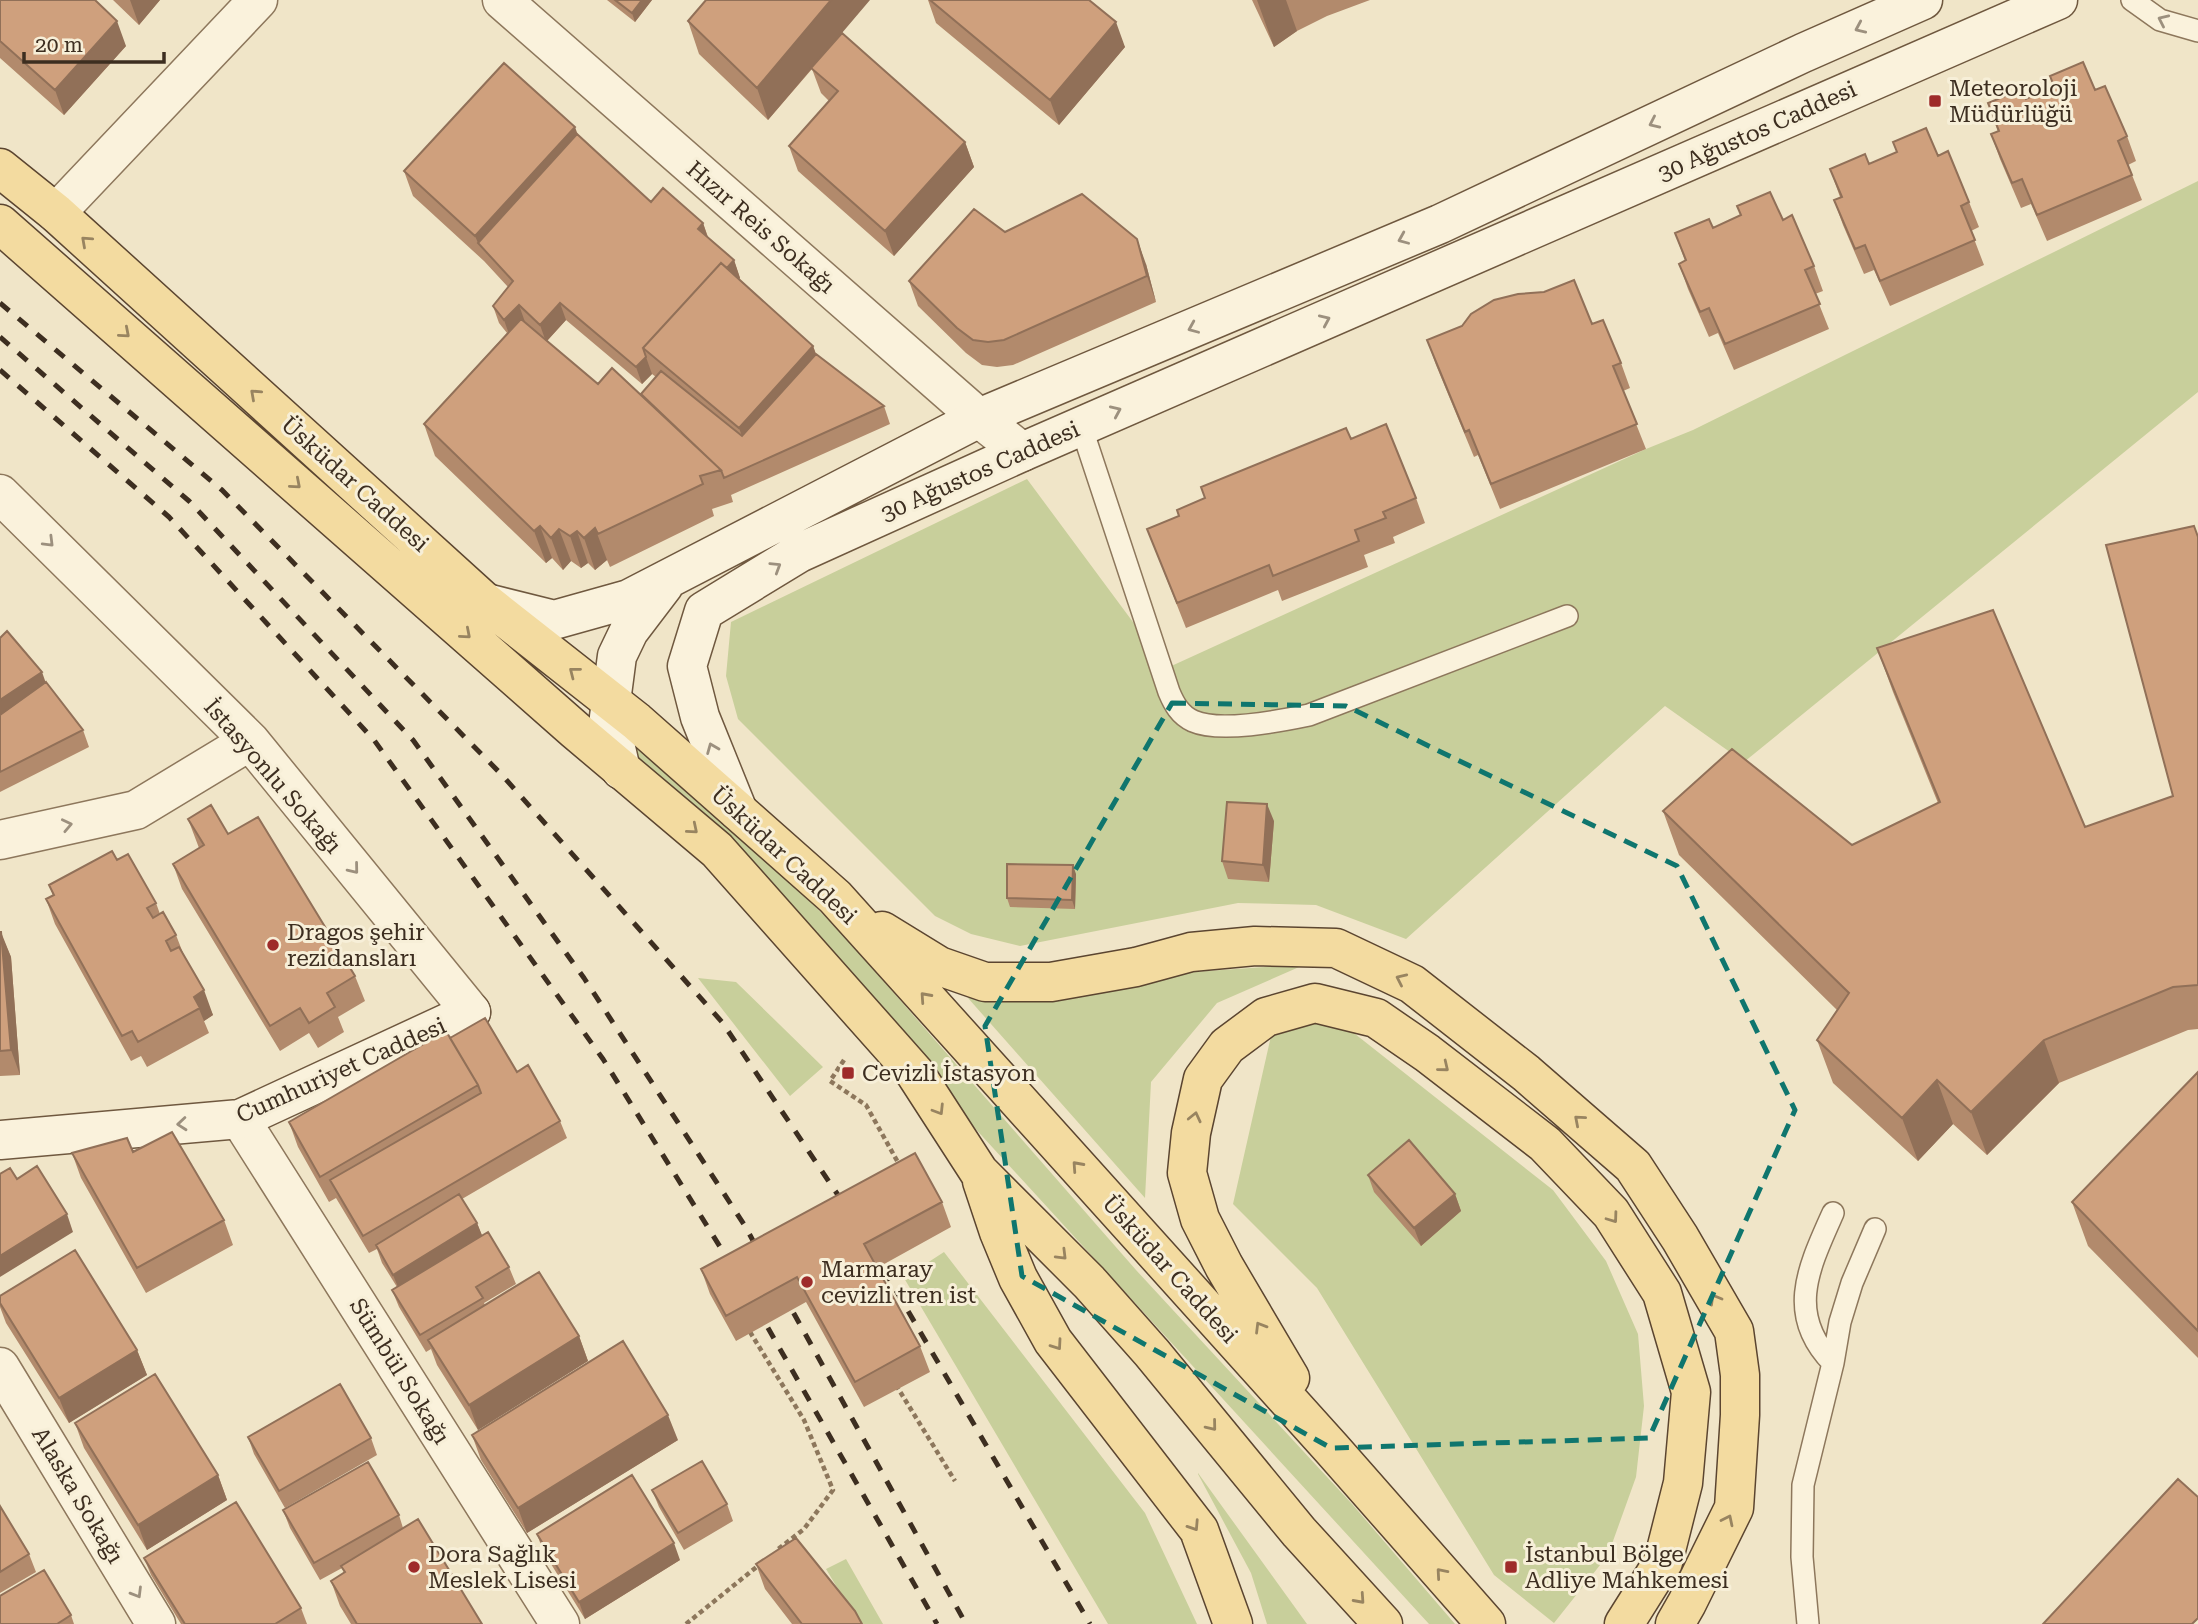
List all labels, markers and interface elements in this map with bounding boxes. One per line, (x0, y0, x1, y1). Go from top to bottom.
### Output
one-way arrow (2158, 14, 2170, 28)
one-way arrow (1855, 19, 1867, 33)
scale bar (24, 21, 164, 65)
text: 20 m (35, 33, 83, 57)
street label: 30 Ağustos Caddesi (1654, 75, 1861, 187)
place label: Meteoroloji Müdürlüğü (1949, 75, 2077, 128)
marker: Meteoroloji Müdürlüğü (1927, 93, 1943, 109)
one-way arrow (1649, 115, 1661, 129)
street label: Hızır Reis Sokağı (681, 156, 840, 299)
one-way arrow (1398, 231, 1410, 245)
one-way arrow (82, 237, 95, 249)
one-way arrow (1318, 314, 1330, 328)
one-way arrow (1188, 320, 1201, 334)
one-way arrow (117, 325, 130, 337)
one-way arrow (250, 389, 263, 402)
one-way arrow (1109, 405, 1122, 419)
street label: Üsküdar Caddesi (275, 411, 434, 558)
street label: 30 Ağustos Caddesi (877, 415, 1084, 527)
one-way arrow (287, 476, 300, 488)
one-way arrow (40, 534, 53, 547)
one-way arrow (769, 562, 782, 575)
one-way arrow (458, 626, 471, 638)
one-way arrow (569, 668, 581, 681)
street label: İstasyonlu Sokağı (198, 694, 347, 859)
one-way arrow (707, 742, 721, 754)
street label: Üsküdar Caddesi (705, 781, 862, 930)
one-way arrow (61, 819, 73, 833)
one-way arrow (684, 821, 697, 833)
one-way arrow (346, 861, 358, 874)
place label: Dragos şehir rezidansları (287, 919, 425, 972)
marker: Dragos şehir rezidansları (265, 937, 281, 953)
one-way arrow (1396, 973, 1408, 987)
one-way arrow (920, 992, 933, 1005)
street label: Cumhuriyet Caddesi (232, 1012, 450, 1129)
one-way arrow (1436, 1058, 1448, 1071)
place label: Cevizli İstasyon (862, 1060, 1036, 1087)
marker: Cevizli İstasyon (840, 1065, 856, 1081)
one-way arrow (931, 1102, 944, 1115)
one-way arrow (1186, 1111, 1201, 1123)
one-way arrow (176, 1116, 187, 1131)
one-way arrow (1574, 1116, 1587, 1128)
one-way arrow (1073, 1161, 1085, 1174)
street label: Üsküdar Caddesi (1096, 1190, 1243, 1349)
one-way arrow (1604, 1210, 1617, 1223)
one-way arrow (1054, 1247, 1066, 1259)
place label: Marmaray cevizli tren ist (821, 1256, 976, 1309)
marker: Marmaray cevizli tren ist (799, 1274, 815, 1290)
street label: Sümbül Sokağı (344, 1293, 455, 1449)
one-way arrow (1710, 1294, 1723, 1307)
one-way arrow (1255, 1321, 1268, 1334)
one-way arrow (1049, 1337, 1061, 1350)
one-way arrow (1204, 1417, 1216, 1430)
street label: Alaska Sokağı (26, 1422, 129, 1568)
one-way arrow (1720, 1515, 1734, 1527)
one-way arrow (1186, 1518, 1199, 1531)
place label: Dora Sağlık Meslek Lisesi (428, 1541, 577, 1594)
place label: İstanbul Bölge Adliye Mahkemesi (1525, 1541, 1729, 1594)
marker: Dora Sağlık Meslek Lisesi (406, 1559, 422, 1575)
marker: İstanbul Bölge Adliye Mahkemesi (1503, 1559, 1519, 1575)
one-way arrow (1437, 1568, 1449, 1581)
one-way arrow (129, 1585, 142, 1598)
one-way arrow (1352, 1591, 1364, 1604)

